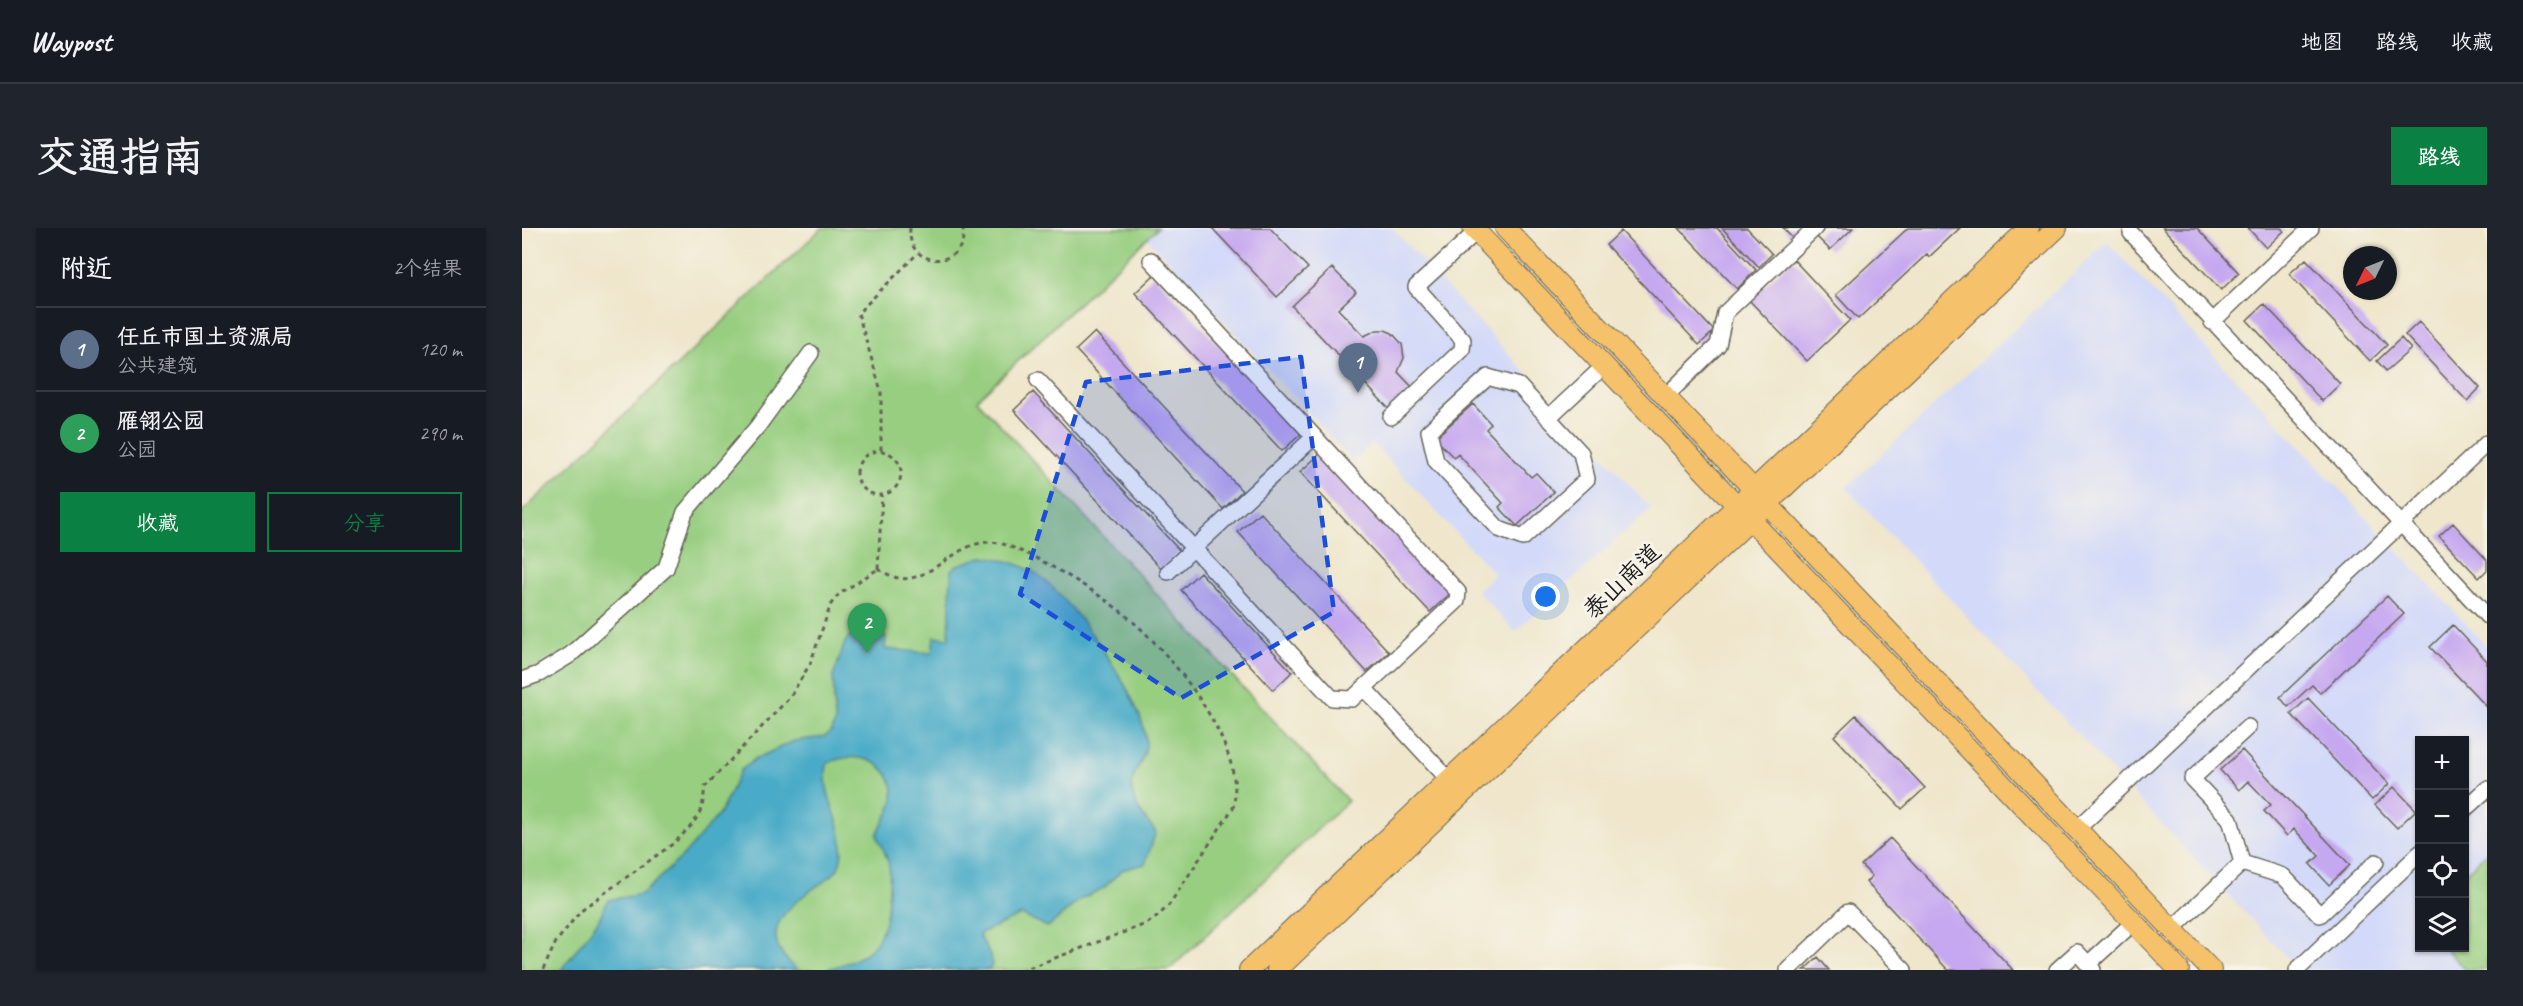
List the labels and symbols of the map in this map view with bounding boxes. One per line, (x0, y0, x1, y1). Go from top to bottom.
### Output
north arrow (2343, 246, 2397, 300)
pin: 1 (1338, 344, 1378, 393)
street label: 泰山南道 (1577, 537, 1667, 625)
your location (1531, 582, 1560, 611)
pin: 2 (848, 604, 886, 653)

